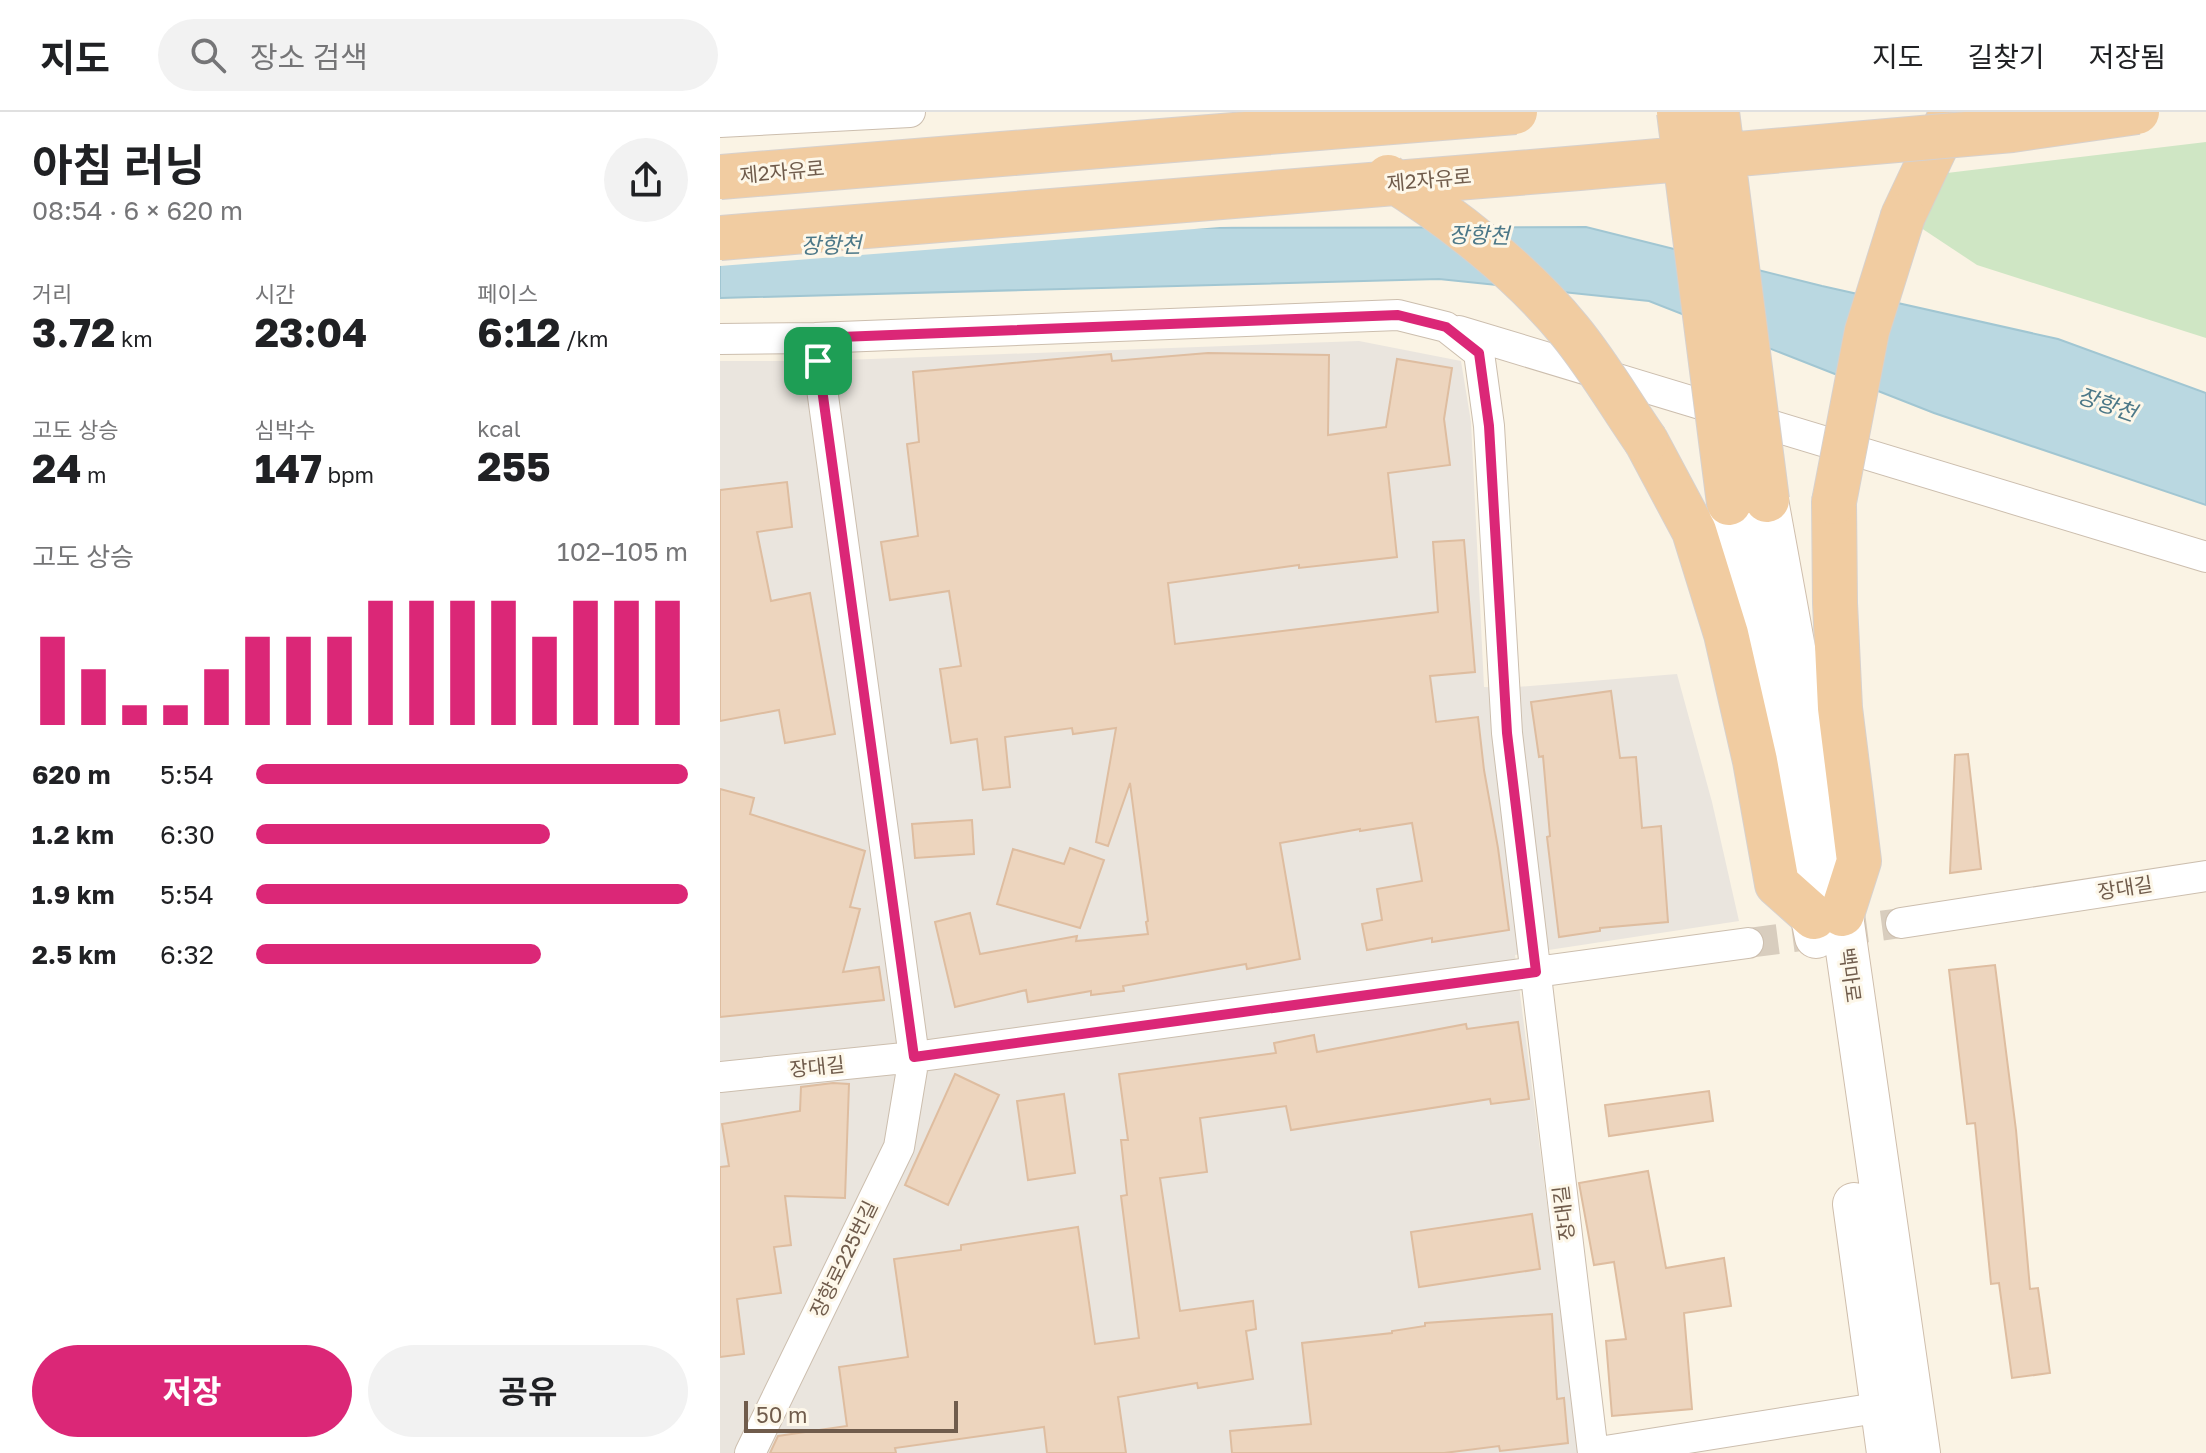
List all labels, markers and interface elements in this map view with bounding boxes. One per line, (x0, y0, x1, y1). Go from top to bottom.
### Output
search box (158, 19, 718, 91)
icon: search (186, 33, 230, 77)
text: 지도 (40, 35, 110, 80)
text: 장소 검색 (250, 39, 368, 75)
text: 지도 (1872, 40, 1923, 73)
text: 길찾기 (1967, 40, 2045, 73)
text: 저장됨 (2089, 40, 2166, 73)
text: 아침 러닝 (32, 138, 205, 191)
button: share (604, 138, 688, 222)
street label: 제2자유로 (738, 155, 825, 187)
street label: 제2자유로 (1385, 163, 1472, 195)
text: 08:54 · 6 × 620 m (32, 195, 243, 226)
water label: 장항천 (1448, 220, 1512, 249)
water label: 장항천 (800, 230, 864, 259)
text: 거리 (32, 280, 72, 307)
text: 시간 (255, 280, 295, 307)
text: 페이스 (477, 280, 538, 307)
text: 3.72 (32, 308, 115, 356)
text: 23:04 (255, 308, 367, 356)
text: 6:12 (477, 308, 561, 356)
text: km (115, 325, 153, 352)
text: /km (561, 325, 609, 352)
pin (784, 327, 852, 395)
icon: arrive (796, 339, 840, 383)
water label: 장항천 (2074, 381, 2143, 427)
text: kcal (477, 415, 521, 442)
text: 고도 상승 (32, 416, 118, 443)
text: 심박수 (255, 416, 315, 443)
text: 255 (477, 442, 551, 490)
text: 24 (32, 444, 81, 492)
text: 147 (255, 444, 322, 492)
text: m (81, 461, 106, 488)
text: bpm (322, 461, 374, 488)
text: 102–105 m (557, 536, 688, 567)
text: 고도 상승 (32, 541, 134, 572)
text: 620 m (32, 759, 111, 790)
text: 5:54 (160, 759, 214, 790)
text: 1.2 km (32, 819, 114, 850)
text: 6:30 (160, 819, 215, 850)
street label: 장대길 (2096, 871, 2154, 903)
text: 1.9 km (32, 879, 115, 910)
text: 5:54 (160, 879, 214, 910)
text: 2.5 km (32, 939, 116, 970)
text: 6:32 (160, 939, 214, 970)
street label: 백마로 (1835, 946, 1867, 1004)
street label: 장대길 (788, 1051, 846, 1081)
street label: 장대길 (1548, 1184, 1578, 1242)
street label: 장항로225번길 (805, 1196, 882, 1321)
button: 저장 (32, 1345, 352, 1437)
button: 공유 (368, 1345, 688, 1437)
scale bar (744, 1397, 958, 1433)
text: 50 m (756, 1401, 807, 1428)

